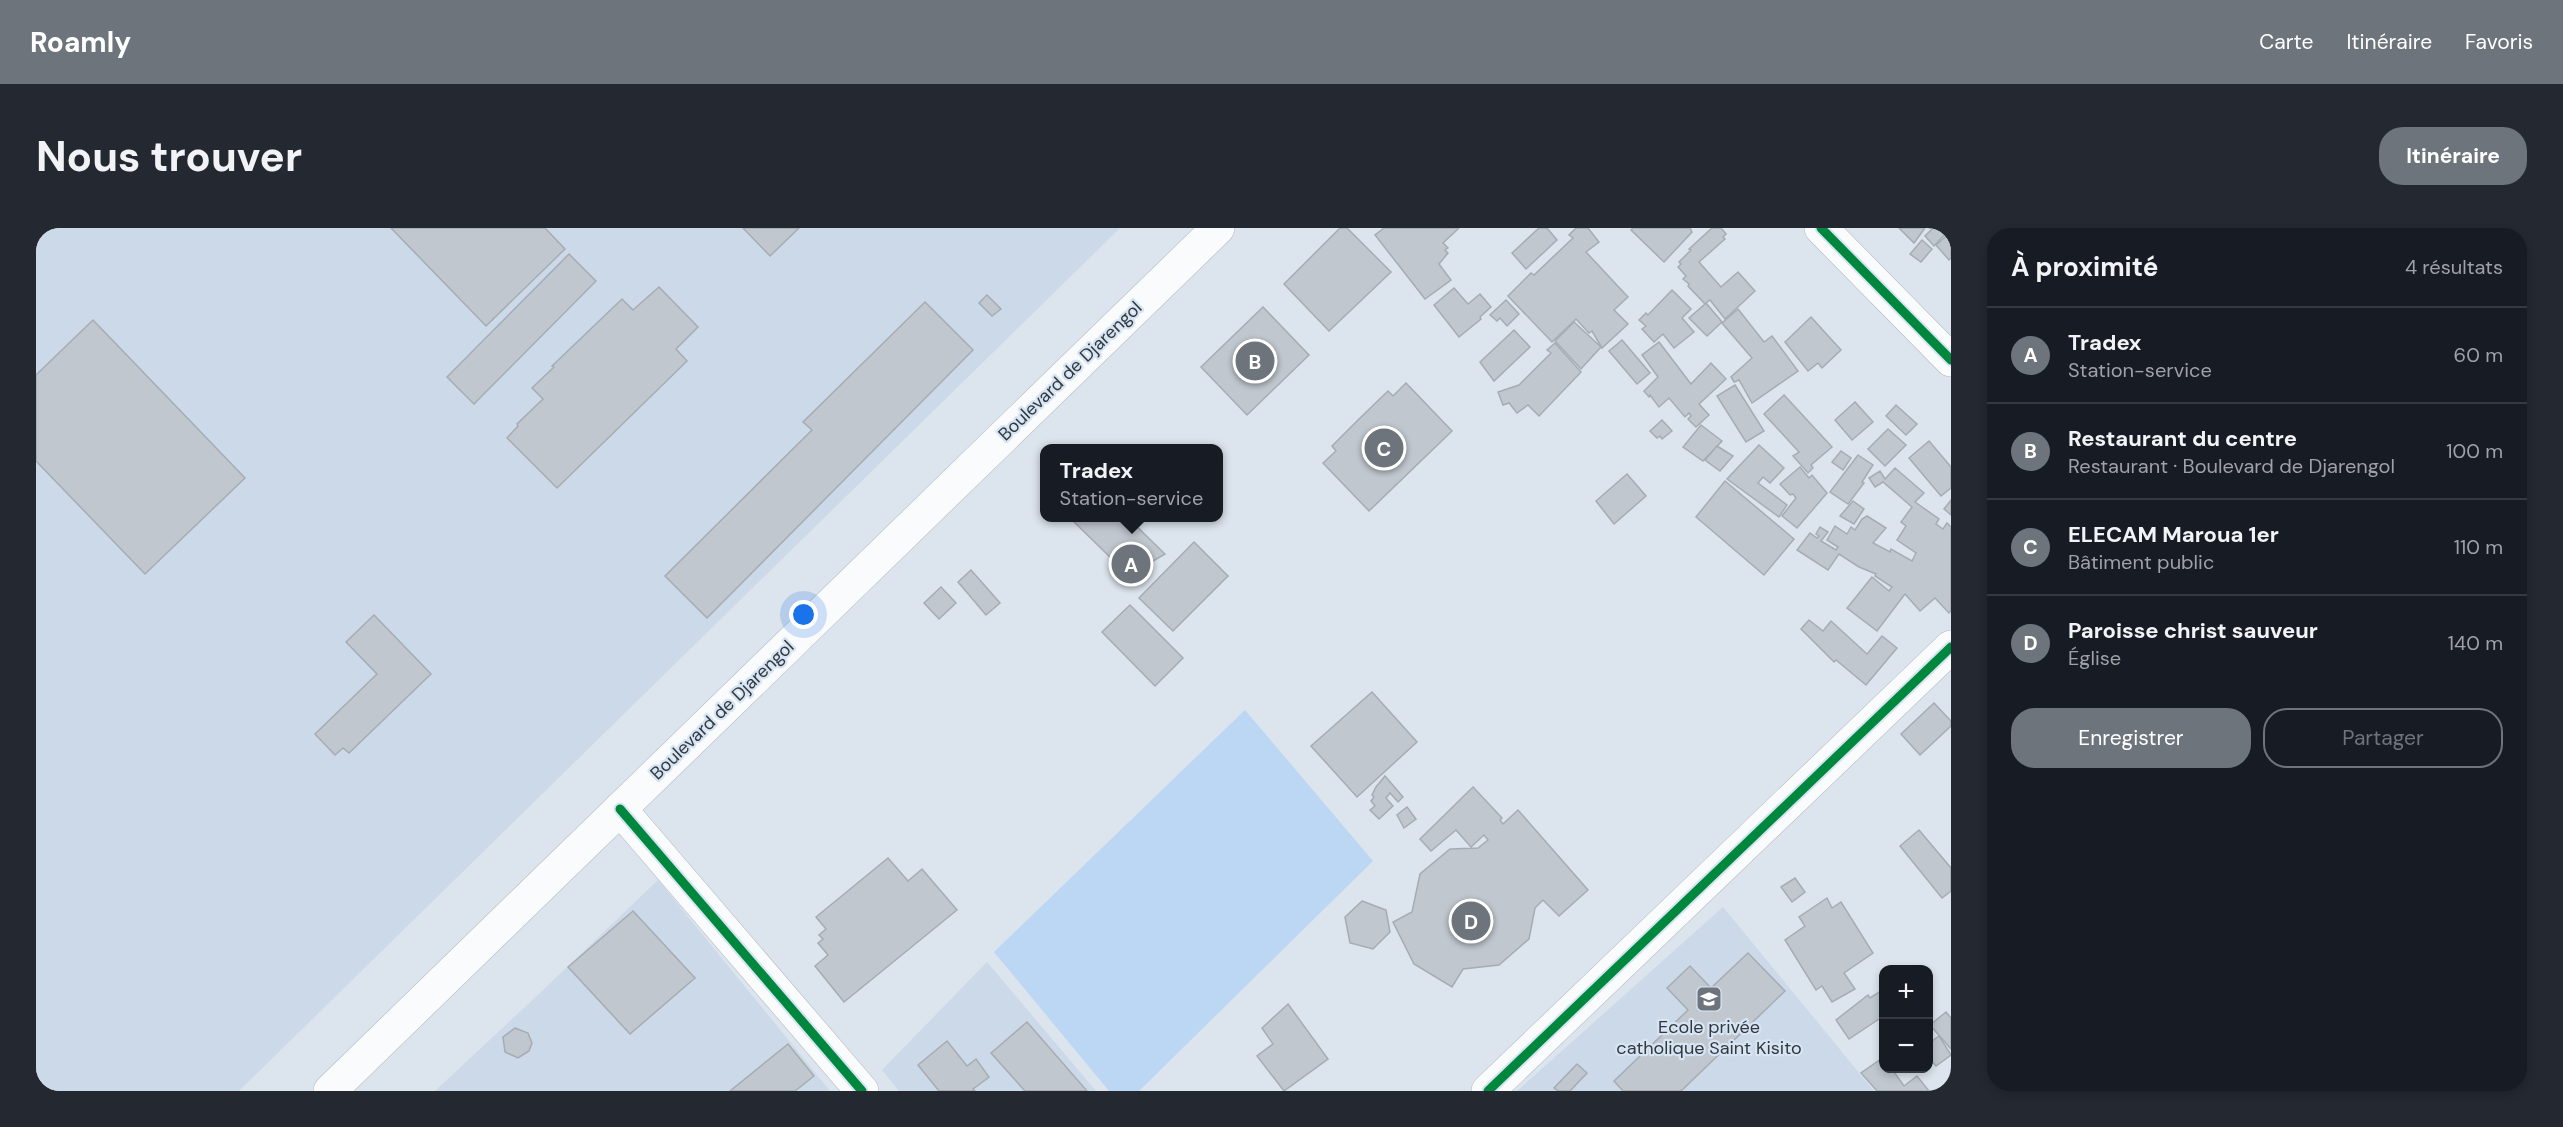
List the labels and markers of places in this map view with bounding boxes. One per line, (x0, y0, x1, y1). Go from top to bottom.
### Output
pin: B (1236, 338, 1274, 384)
pin: C (1364, 426, 1404, 470)
pin: A (1112, 542, 1150, 586)
pin: D (1452, 898, 1490, 944)
school or university icon: Ecole privée catholique Saint Kisito (1694, 984, 1724, 1014)
place label: Ecole privée catholique Saint Kisito (1616, 1015, 1802, 1060)

